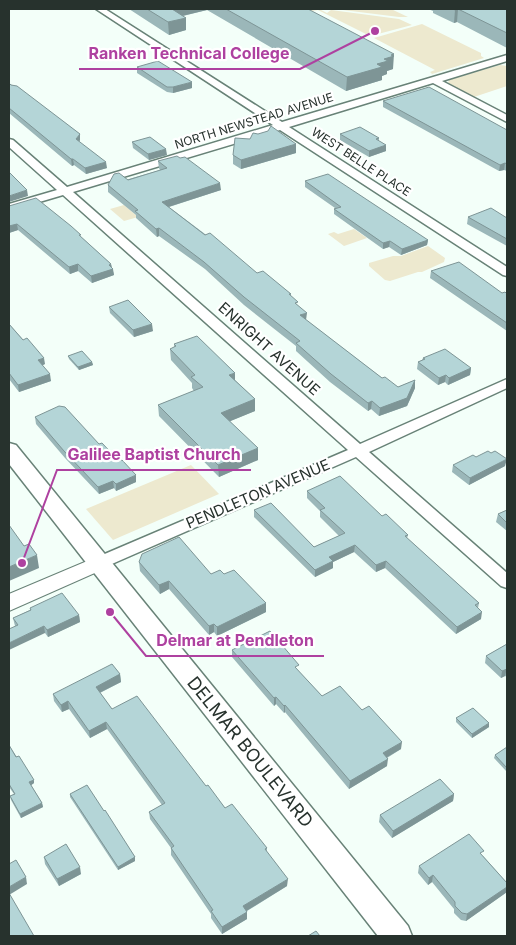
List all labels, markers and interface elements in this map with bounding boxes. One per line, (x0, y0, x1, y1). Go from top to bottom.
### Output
callout: Ranken Technical College (79, 38, 300, 69)
text: Ranken Technical College (89, 43, 290, 63)
street label: NORTH NEWSTEAD AVENUE (173, 89, 335, 152)
street label: WEST BELLE PLACE (309, 124, 414, 199)
street label: ENRIGHT AVENUE (215, 298, 324, 399)
callout: Galilee Baptist Church (57, 439, 251, 470)
text: Galilee Baptist Church (67, 444, 241, 464)
street label: PENDLETON AVENUE (183, 455, 333, 532)
callout: Delmar at Pendleton (146, 625, 324, 656)
text: Delmar at Pendleton (156, 630, 314, 650)
street label: DELMAR BOULEVARD (183, 672, 318, 831)

